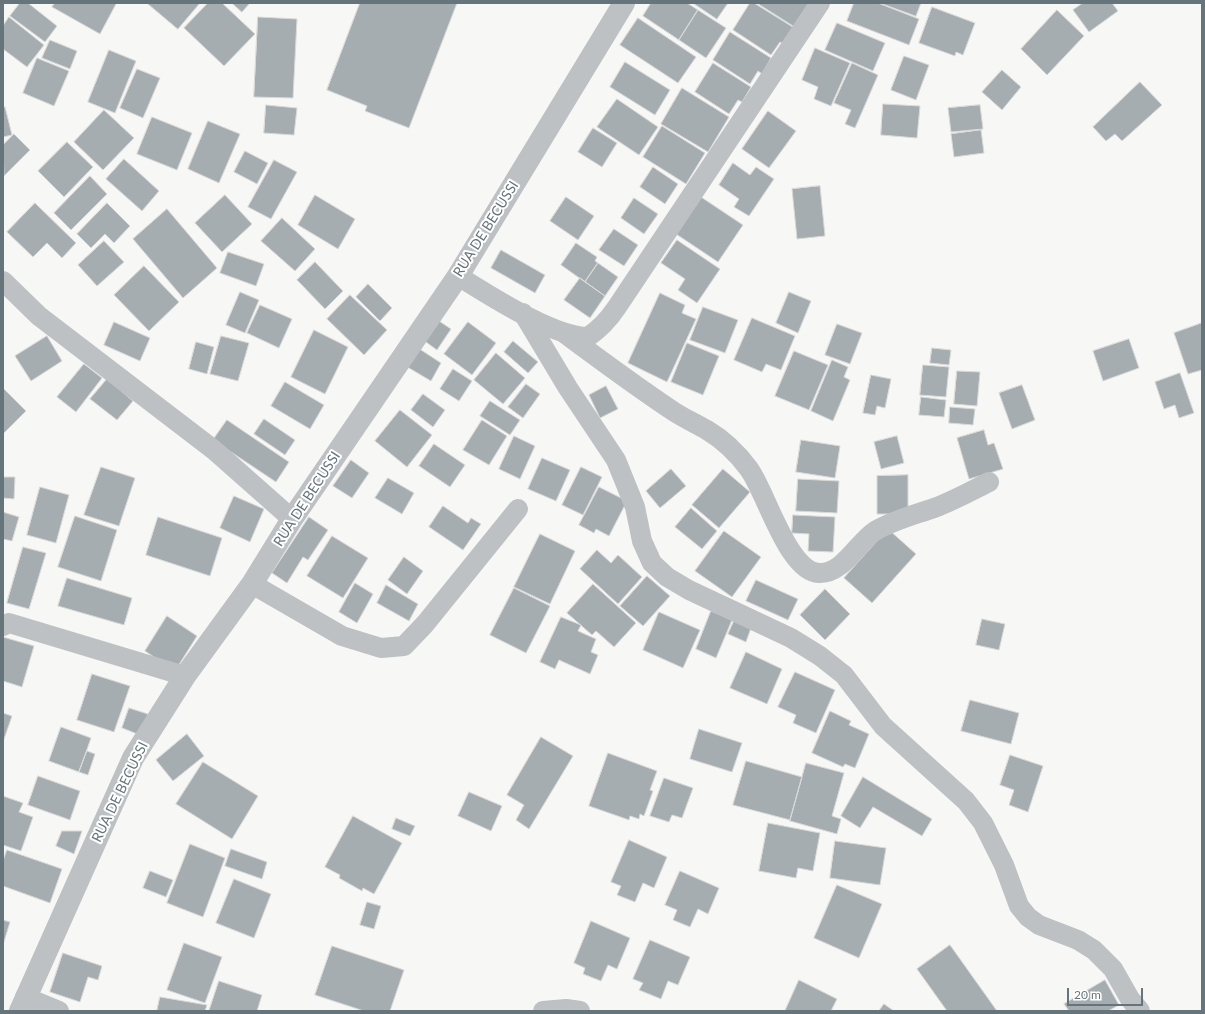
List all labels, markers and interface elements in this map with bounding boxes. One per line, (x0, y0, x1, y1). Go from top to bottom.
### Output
street label: RUA DE BECUSSI (450, 178, 522, 280)
street label: RUA DE BECUSSI (270, 448, 344, 550)
street label: RUA DE BECUSSI (88, 739, 152, 845)
scale bar (1069, 980, 1145, 1006)
text: 20 m (1074, 987, 1101, 1002)

